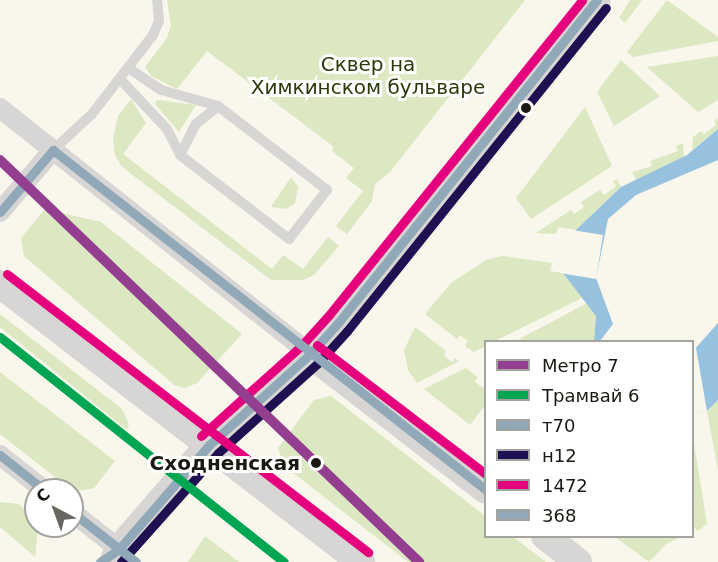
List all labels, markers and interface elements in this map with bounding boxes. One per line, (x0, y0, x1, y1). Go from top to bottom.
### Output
park label: Сквер на Химкинском бульваре (251, 53, 485, 100)
unlabelled marker (520, 102, 532, 114)
legend (484, 340, 694, 538)
text: Метро 7 (542, 355, 619, 376)
text: Трамвай 6 (542, 385, 640, 406)
text: т70 (542, 415, 575, 436)
text: н12 (542, 445, 577, 466)
place label: Сходненская (150, 451, 300, 475)
marker: Сходненская (305, 452, 327, 474)
text: 1472 (542, 475, 588, 496)
north arrow (24, 478, 84, 538)
text: С (33, 485, 54, 507)
text: 368 (542, 505, 576, 526)

